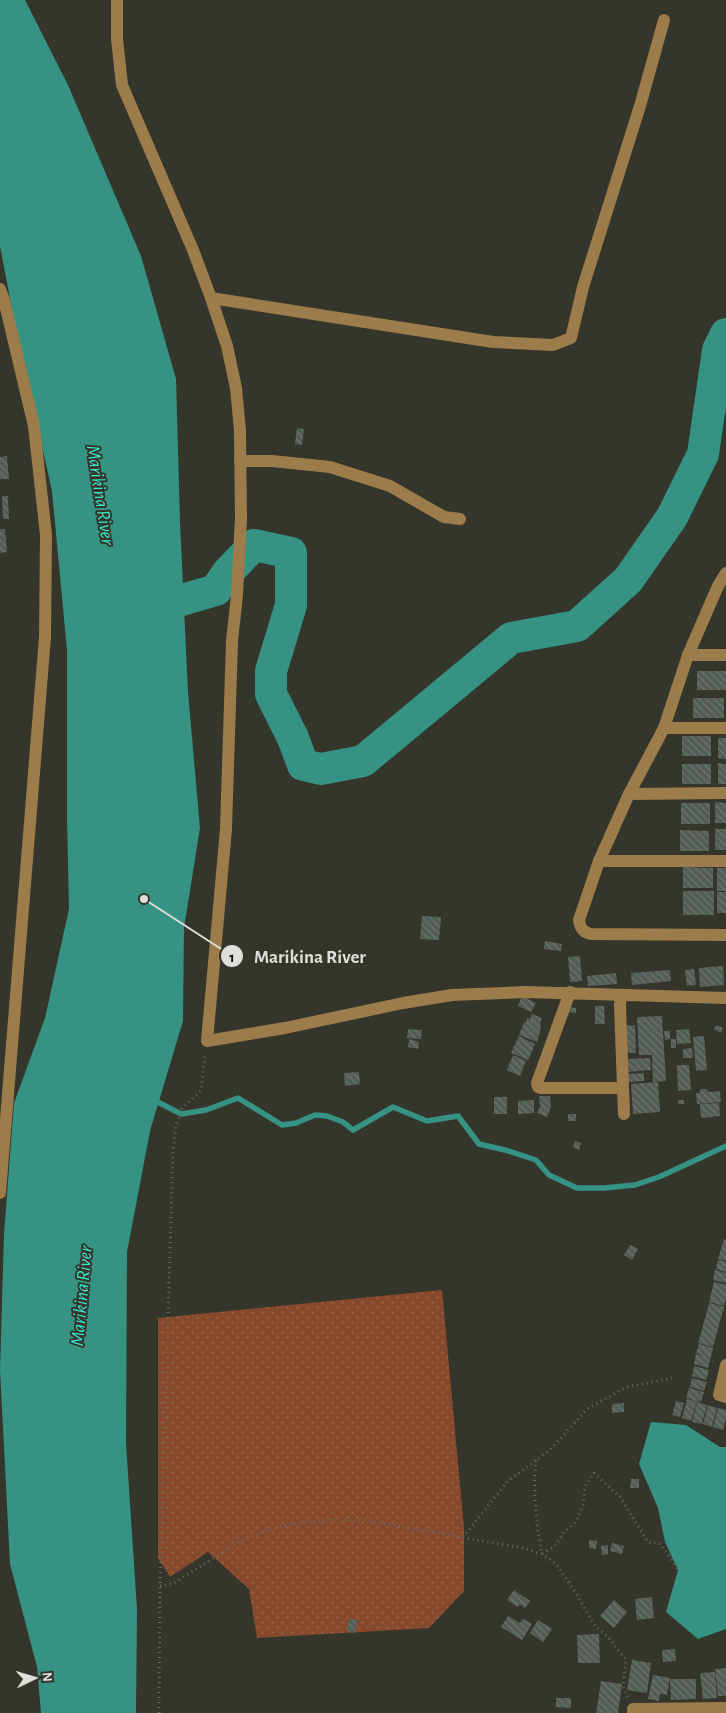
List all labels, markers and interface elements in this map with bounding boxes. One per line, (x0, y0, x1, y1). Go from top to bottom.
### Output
water label: Marikina River (83, 444, 117, 547)
callout: Marikina River (219, 939, 376, 973)
text: Marikina River (254, 948, 366, 967)
text: 1 (229, 950, 235, 965)
water label: Marikina River (68, 1244, 96, 1347)
north arrow (10, 1653, 60, 1703)
text: N (40, 1671, 54, 1682)

